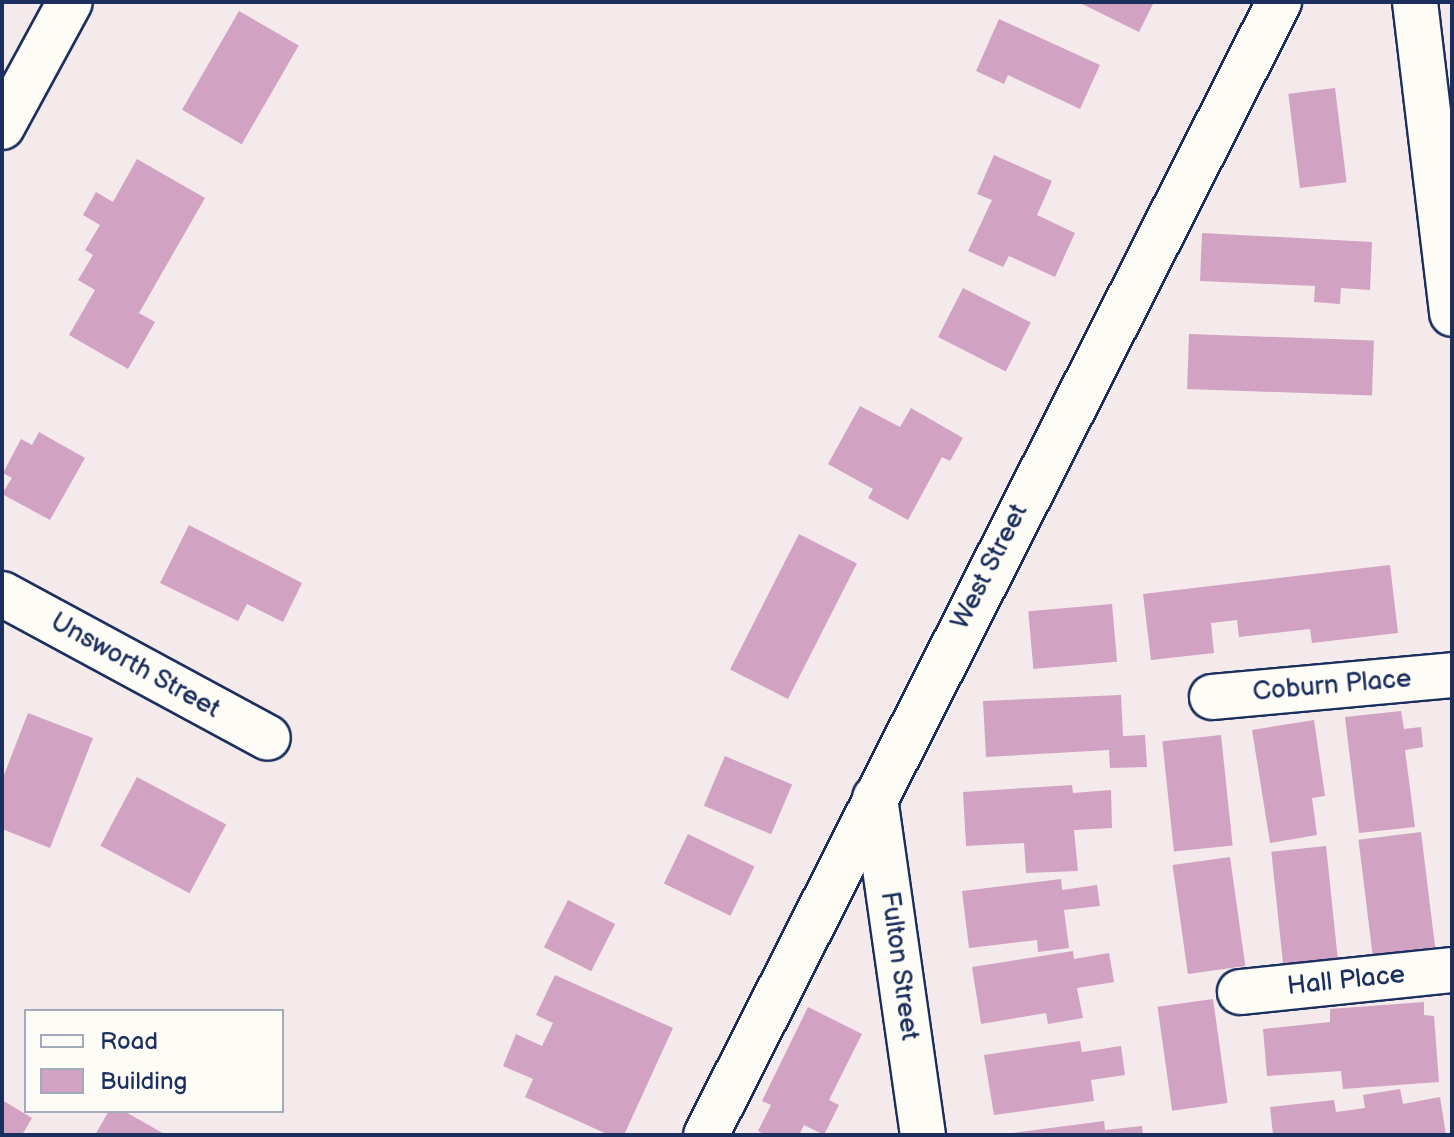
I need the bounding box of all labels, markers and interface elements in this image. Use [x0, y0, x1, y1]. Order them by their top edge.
street label: West Street [945, 499, 1035, 635]
street label: Unsworth Street [45, 607, 225, 725]
street label: Coburn Place [1251, 664, 1413, 708]
street label: Fulton Street [873, 889, 925, 1043]
street label: Hall Place [1286, 959, 1406, 1003]
legend [24, 1009, 284, 1113]
text: Road [100, 1027, 158, 1056]
text: Building [100, 1067, 187, 1096]

